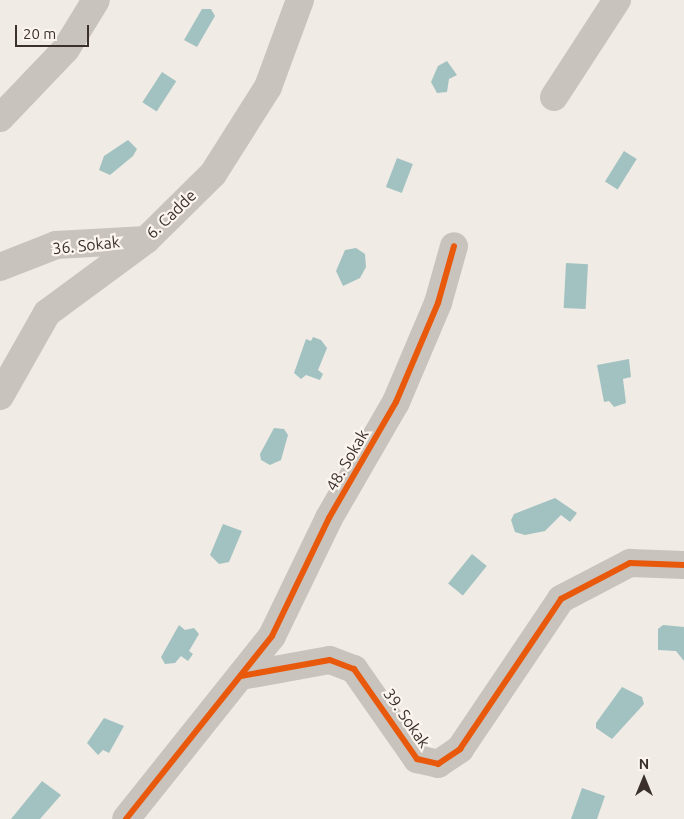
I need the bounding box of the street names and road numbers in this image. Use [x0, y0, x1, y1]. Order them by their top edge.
street label: 6. Cadde [142, 185, 200, 243]
street label: 36. Sokak [51, 232, 121, 258]
street label: 48. Sokak [322, 426, 372, 494]
street label: 39. Sokak [380, 685, 434, 751]

